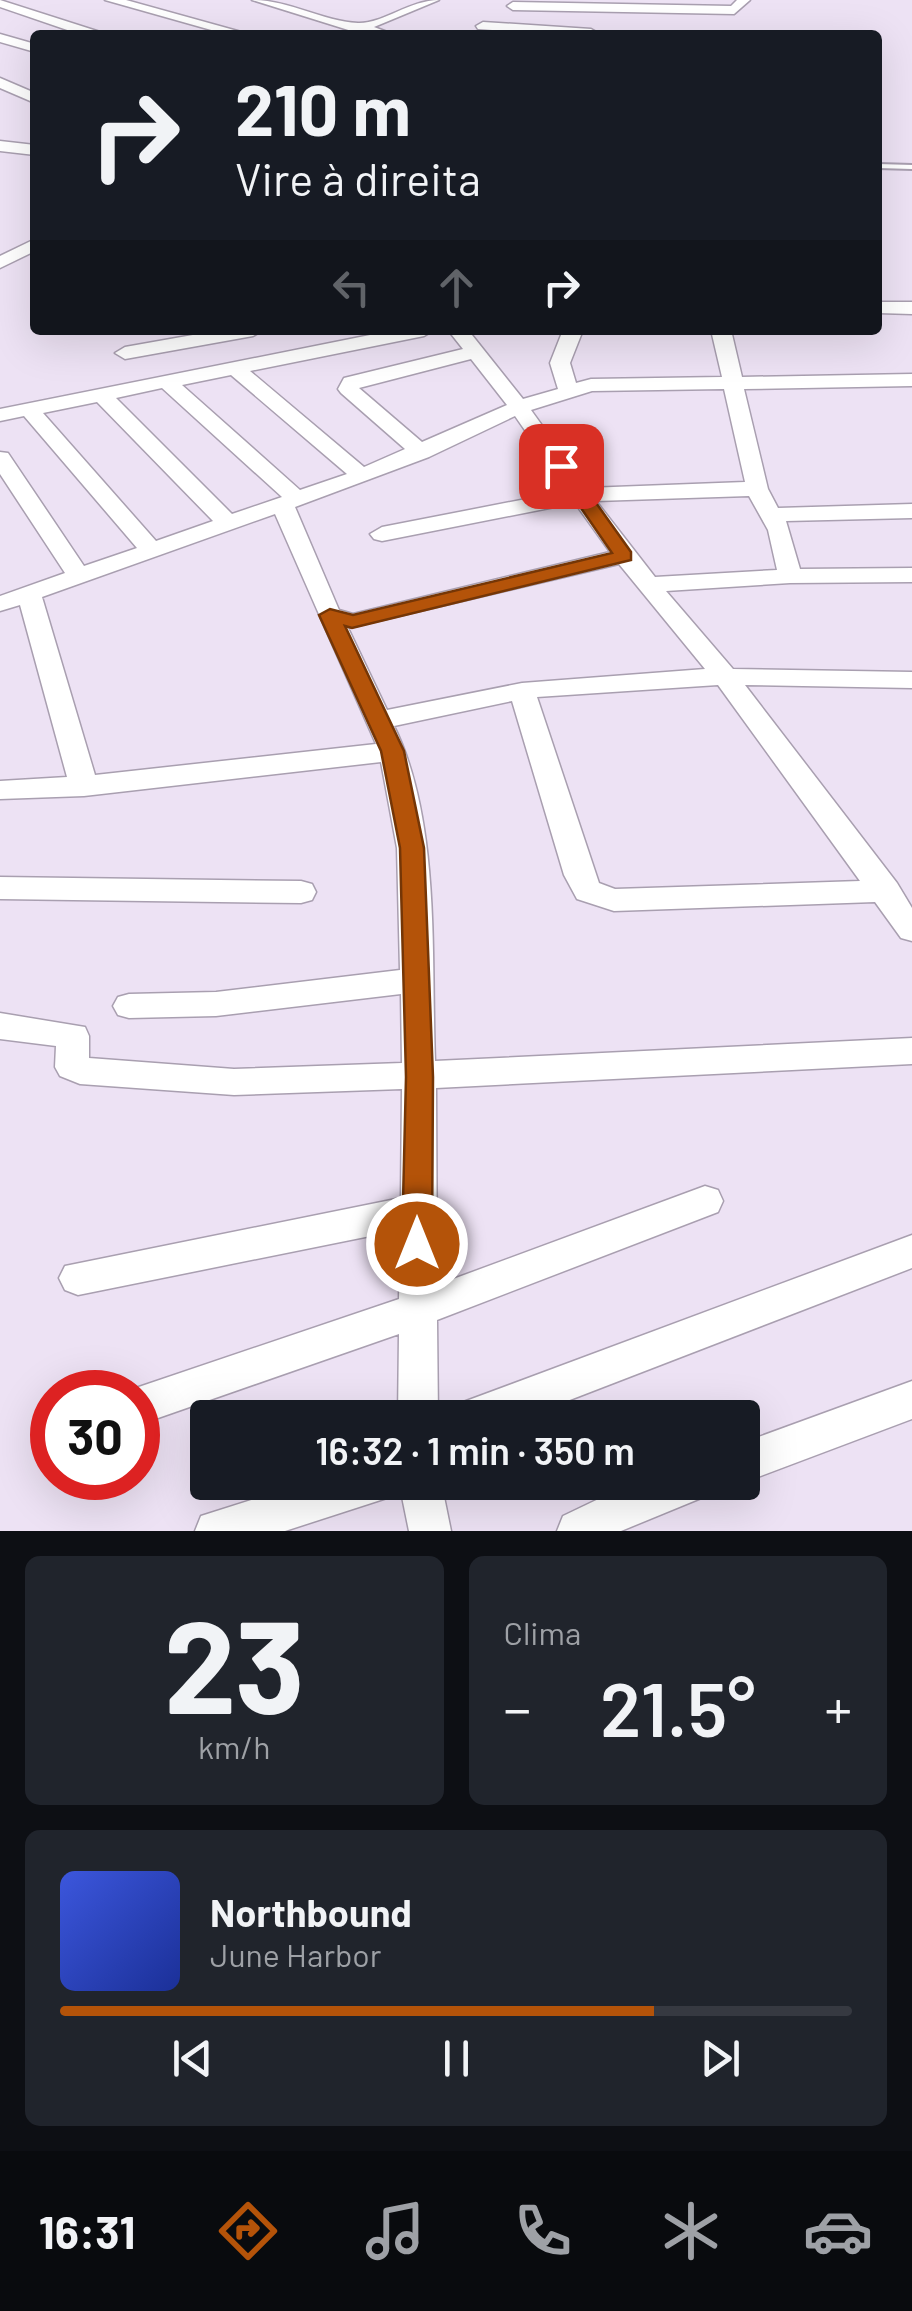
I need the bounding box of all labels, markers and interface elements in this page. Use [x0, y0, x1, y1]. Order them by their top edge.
text: 210 m [235, 66, 411, 150]
icon: right [70, 70, 200, 200]
text: Vire à direita [235, 151, 481, 205]
icon: left [324, 260, 379, 315]
icon: ahead [429, 260, 484, 315]
icon: right [534, 260, 589, 315]
pin [519, 424, 604, 509]
icon: arrive [534, 439, 589, 494]
position arrow [365, 1192, 469, 1296]
speed limit sign: 30 [30, 1370, 160, 1500]
text: 16:32 · 1 min · 350 m [315, 1427, 635, 1473]
text: 23 [164, 1584, 305, 1740]
text: Clima [504, 1613, 581, 1651]
text: 21.5° [600, 1662, 756, 1752]
text: − [504, 1674, 531, 1740]
text: + [824, 1674, 852, 1740]
text: km/h [198, 1727, 270, 1765]
text: Northbound [210, 1889, 412, 1935]
text: June Harbor [210, 1935, 381, 1973]
icon: previous [165, 2031, 220, 2086]
icon: pause [429, 2031, 484, 2086]
icon: next [693, 2031, 748, 2086]
icon: directions [213, 2196, 283, 2266]
icon: music [360, 2196, 430, 2266]
icon: phone [508, 2196, 578, 2266]
icon: climate [656, 2196, 726, 2266]
icon: car [803, 2196, 873, 2266]
text: 16:31 [39, 2204, 135, 2258]

